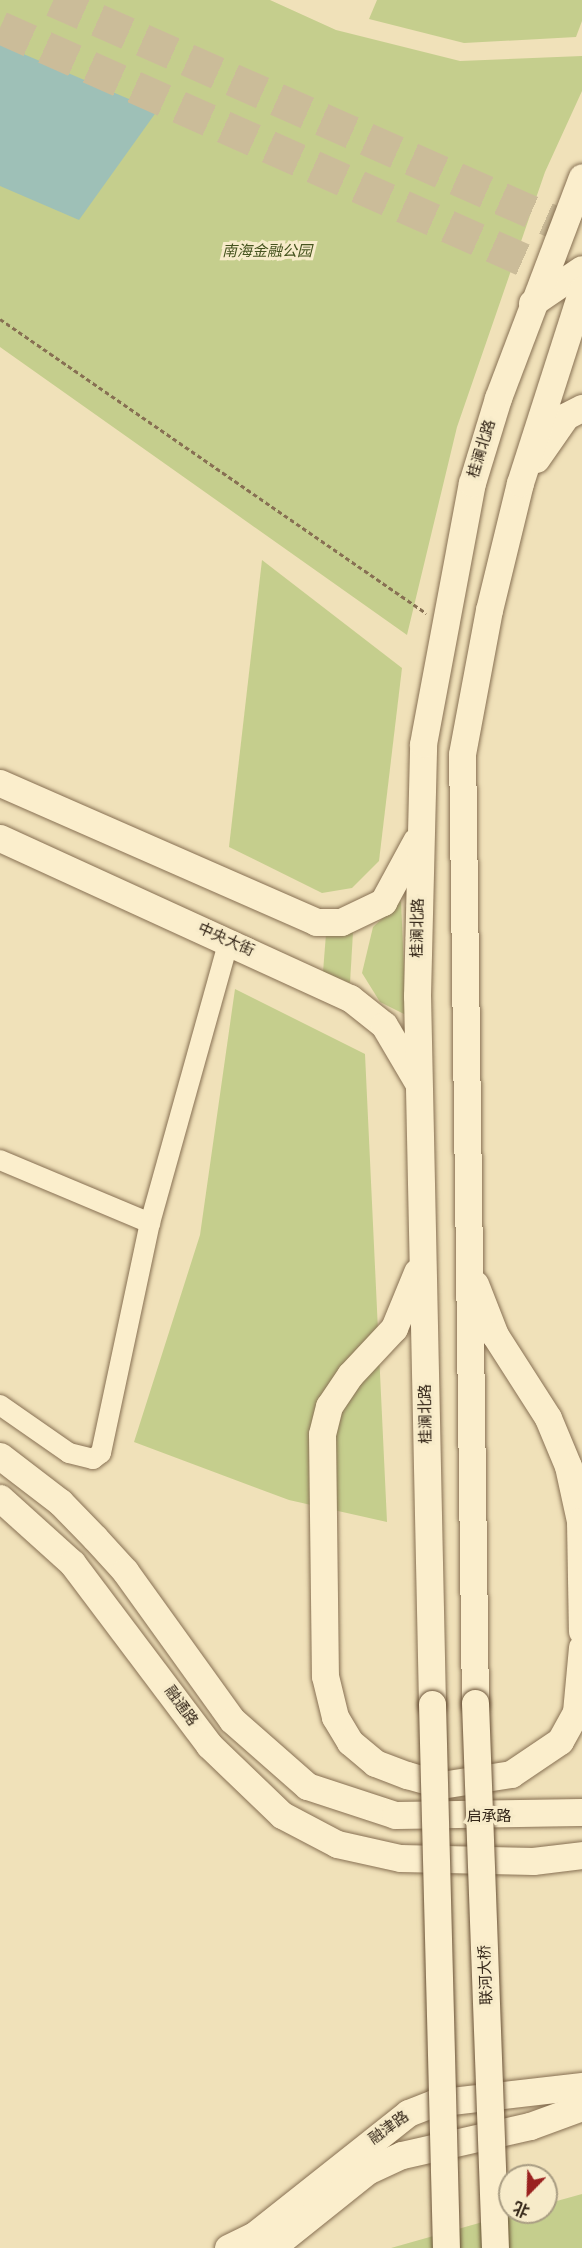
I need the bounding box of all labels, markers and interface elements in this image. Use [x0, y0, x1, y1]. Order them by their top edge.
park label: 南海金融公园 [222, 243, 312, 261]
street label: 桂澜北路 [465, 418, 499, 480]
street label: 桂澜北路 [408, 898, 428, 958]
street label: 中央大街 [195, 920, 257, 960]
street label: 桂澜北路 [416, 1384, 436, 1444]
street label: 融通路 [160, 1683, 202, 1729]
street label: 启承路 [467, 1808, 511, 1826]
street label: 联河大桥 [476, 1945, 496, 2005]
street label: 融津路 [366, 2107, 412, 2149]
north arrow [498, 2164, 558, 2224]
text: 北 [511, 2198, 532, 2220]

